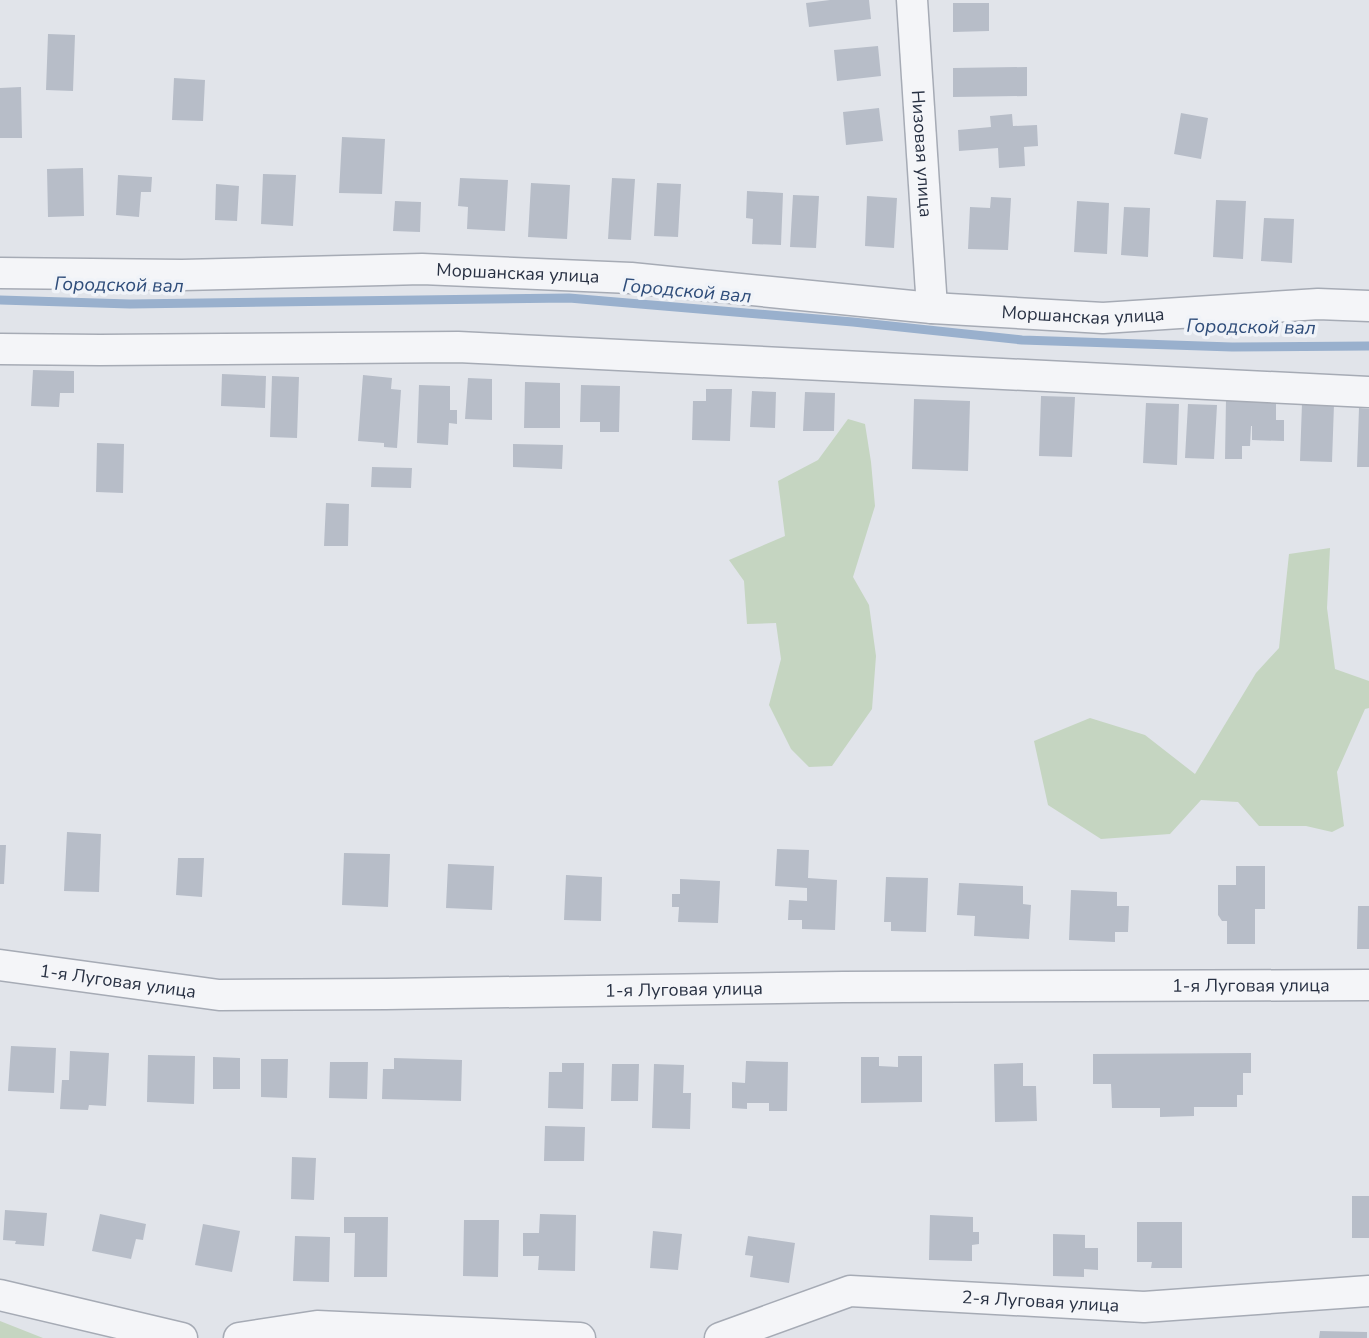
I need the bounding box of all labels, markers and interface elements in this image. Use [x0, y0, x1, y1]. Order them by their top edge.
street label: Низовая улица [906, 89, 938, 218]
street label: Моршанская улица [436, 258, 600, 289]
water label: Городской вал [54, 271, 184, 299]
water label: Городской вал [621, 272, 753, 310]
street label: Моршанская улица [1001, 300, 1165, 330]
water label: Городской вал [1186, 313, 1316, 341]
street label: 1-я Луговая улица [38, 959, 198, 1004]
street label: 1-я Луговая улица [1172, 973, 1330, 998]
street label: 1-я Луговая улица [605, 976, 763, 1003]
street label: 2-я Луговая улица [961, 1285, 1120, 1318]

